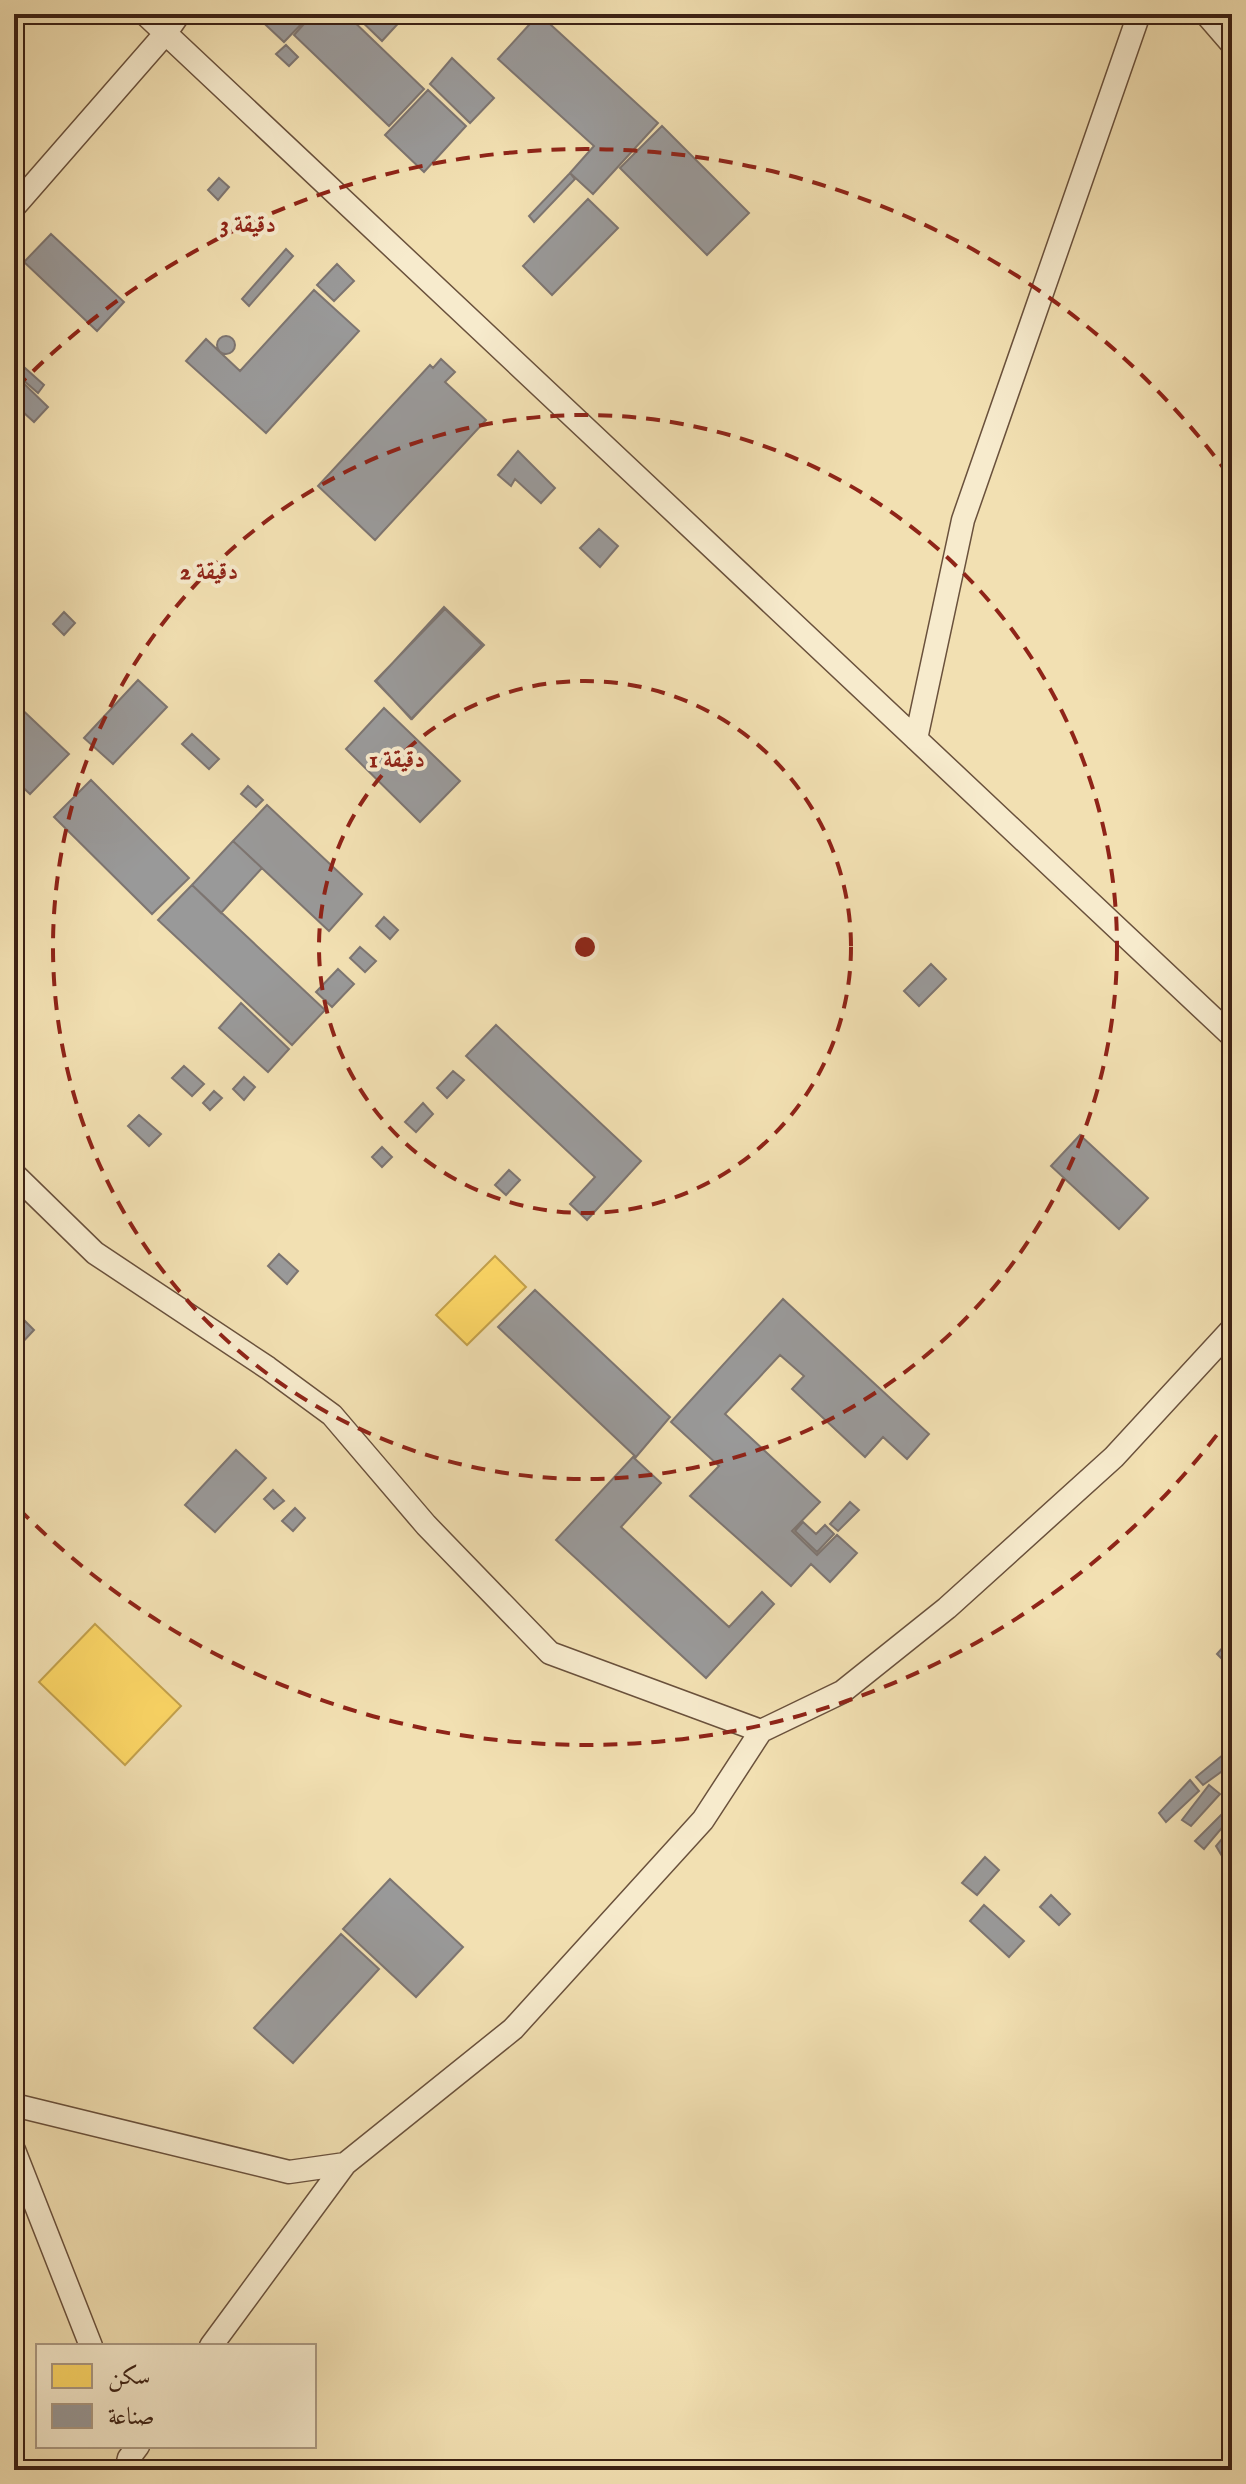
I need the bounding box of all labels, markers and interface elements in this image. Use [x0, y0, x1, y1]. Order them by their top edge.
text: 3 دقيقة [220, 210, 276, 241]
text: 2 دقيقة [180, 557, 238, 588]
text: 1 دقيقة [369, 745, 425, 776]
centre of rings [571, 933, 599, 961]
legend [36, 2344, 316, 2448]
text: سكن [108, 2362, 151, 2393]
text: صناعة [108, 2402, 155, 2433]

